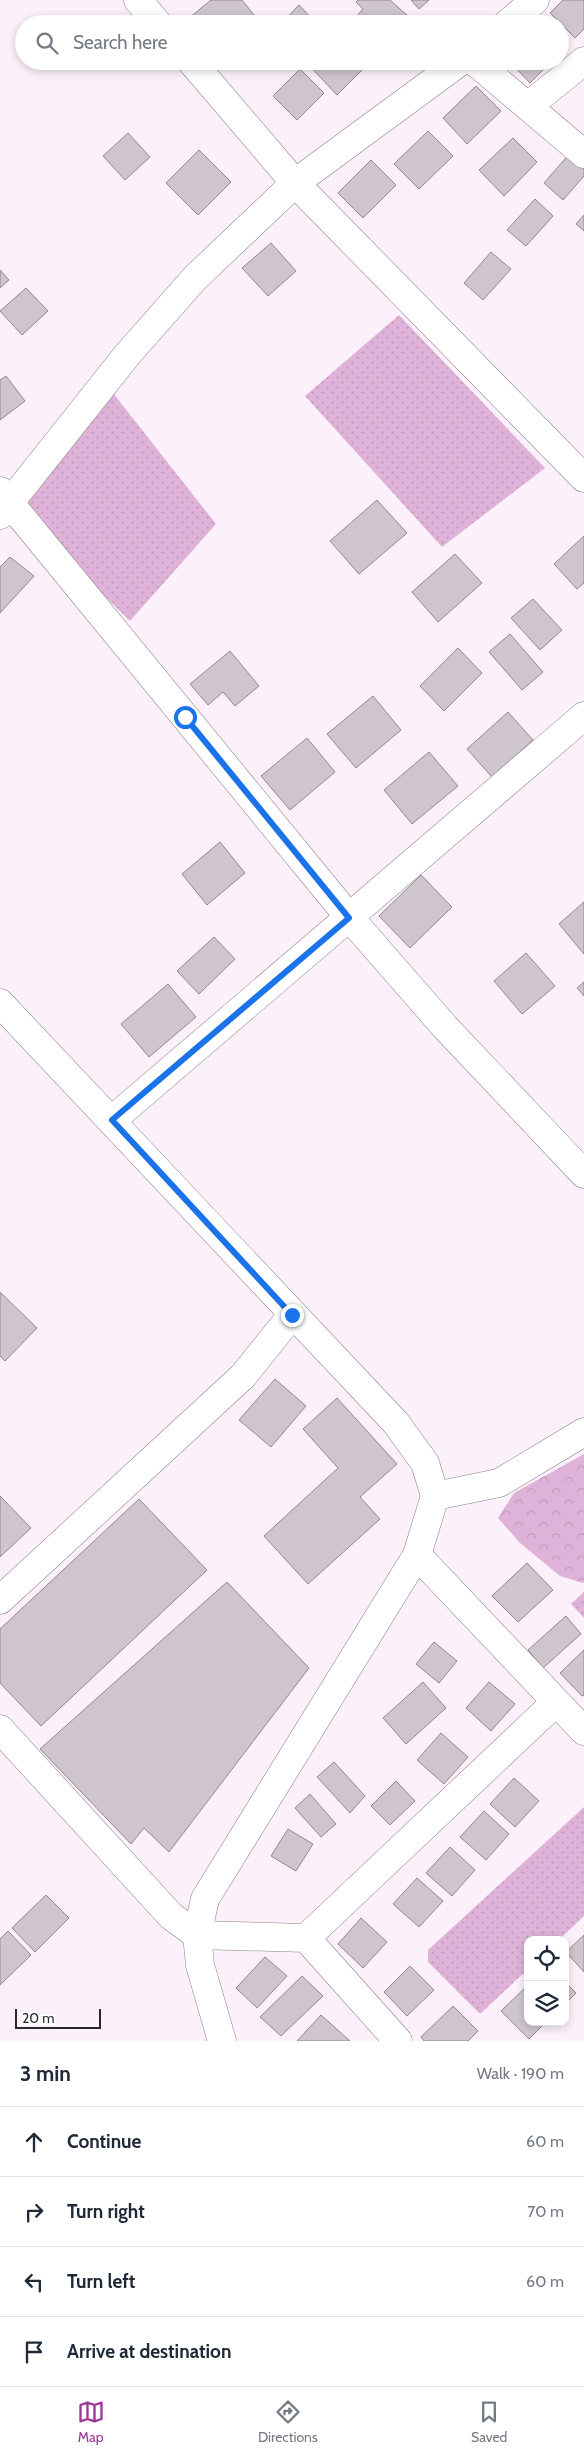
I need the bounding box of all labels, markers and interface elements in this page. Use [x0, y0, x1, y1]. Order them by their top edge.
search box [15, 15, 569, 70]
icon: search [33, 29, 61, 57]
text: Search here [73, 31, 167, 54]
route start [174, 706, 197, 729]
route end [281, 1304, 304, 1327]
map controls [524, 1936, 569, 2026]
button: locate [524, 1936, 569, 1981]
button: layers [524, 1981, 569, 2026]
scale bar [15, 2006, 101, 2029]
text: 20 m [22, 2009, 55, 2027]
text: 3 min [20, 2061, 71, 2086]
text: Walk · 190 m [477, 2064, 564, 2083]
icon: ahead [20, 2128, 48, 2156]
text: Continue [67, 2130, 141, 2153]
text: 60 m [526, 2132, 564, 2151]
icon: right [20, 2198, 48, 2226]
text: Turn right [67, 2200, 145, 2223]
text: 70 m [527, 2202, 564, 2221]
icon: left [20, 2268, 48, 2296]
text: Turn left [67, 2270, 135, 2293]
text: 60 m [526, 2272, 564, 2291]
icon: arrive [20, 2338, 48, 2366]
text: Arrive at destination [67, 2340, 231, 2363]
tab: Map [77, 2398, 105, 2446]
tab: Directions [258, 2398, 318, 2446]
tab: Saved [471, 2398, 507, 2446]

